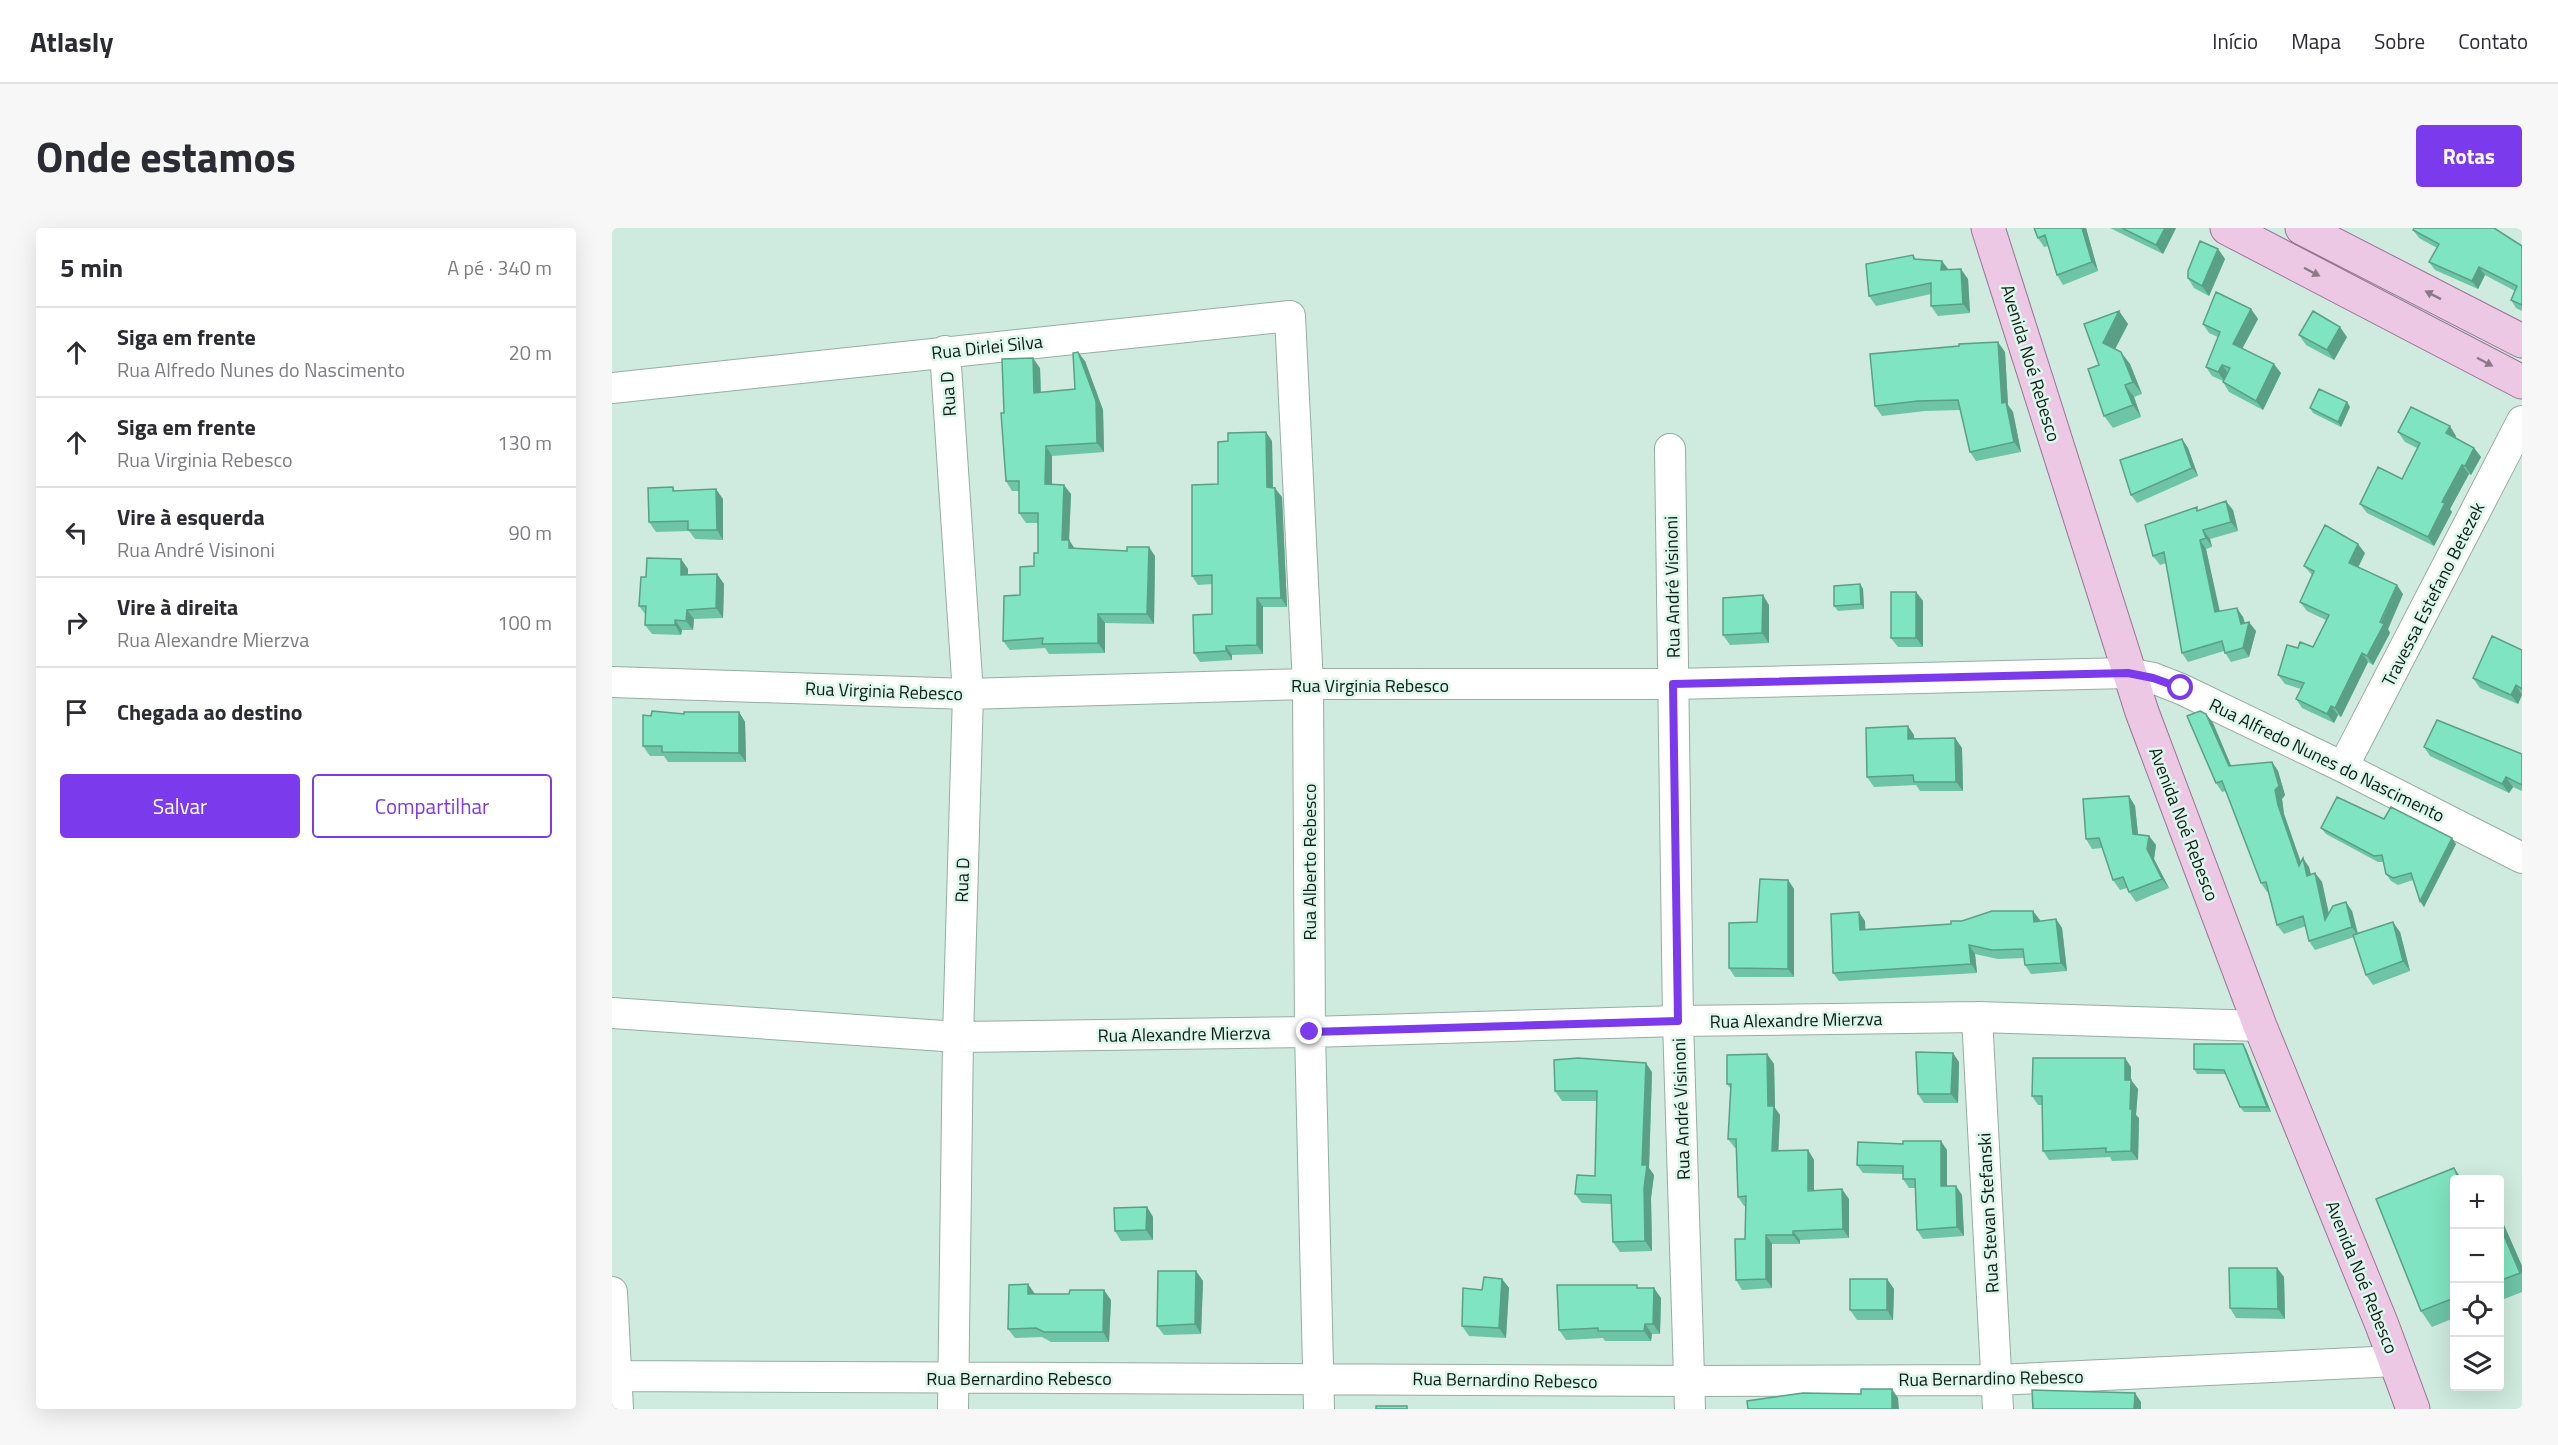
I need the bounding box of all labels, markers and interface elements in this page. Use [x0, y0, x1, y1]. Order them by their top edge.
text: Atlasly [30, 20, 113, 63]
text: Início [2212, 25, 2258, 57]
text: Mapa [2291, 25, 2341, 57]
text: Sobre [2374, 25, 2425, 57]
text: Contato [2458, 25, 2528, 57]
text: Onde estamos [36, 124, 296, 188]
button: Rotas [2416, 125, 2522, 187]
text: 5 min [60, 248, 123, 287]
text: A pé · 340 m [447, 252, 552, 283]
one-way arrow [2304, 267, 2321, 277]
street label: Avenida Noé Rebesco [1994, 281, 2068, 445]
one-way arrow [2424, 290, 2441, 300]
text: Siga em frente [117, 320, 256, 354]
street label: Rua Dirlei Silva [930, 328, 1044, 366]
icon: ahead [60, 336, 93, 369]
text: 20 m [508, 337, 552, 368]
text: Rua Alfredo Nunes do Nascimento [117, 354, 405, 385]
one-way arrow [2476, 357, 2493, 367]
street label: Rua D [933, 371, 963, 417]
text: Siga em frente [117, 410, 256, 444]
icon: ahead [60, 426, 93, 459]
text: 130 m [497, 427, 552, 458]
text: Rua Virginia Rebesco [117, 444, 293, 475]
street label: Travessa Estefano Betezek [2375, 497, 2491, 691]
text: Vire à esquerda [117, 500, 265, 534]
icon: left [60, 516, 93, 549]
street label: Rua André Visinoni [1657, 516, 1687, 658]
text: 90 m [508, 517, 552, 548]
text: Rua André Visinoni [117, 534, 275, 565]
text: Vire à direita [117, 590, 238, 624]
icon: right [60, 606, 93, 639]
text: 100 m [497, 607, 552, 638]
text: Rua Alexandre Mierzva [117, 624, 309, 655]
street label: Rua Virginia Rebesco [1291, 672, 1449, 699]
route start [2167, 674, 2193, 700]
street label: Rua Virginia Rebesco [805, 675, 963, 707]
street label: Rua Alfredo Nunes do Nascimento [2205, 691, 2449, 829]
text: Chegada ao destino [117, 695, 303, 729]
icon: arrive [60, 696, 93, 729]
street label: Avenida Noé Rebesco [2142, 743, 2226, 905]
button: Salvar [60, 774, 300, 838]
button: Compartilhar [312, 774, 552, 838]
street label: Rua Alberto Rebesco [1296, 783, 1323, 941]
street label: Rua D [948, 857, 976, 903]
street label: Rua Alexandre Mierzva [1709, 1005, 1883, 1035]
route end [1296, 1018, 1322, 1044]
street label: Rua Alexandre Mierzva [1097, 1019, 1271, 1049]
street label: Rua André Visinoni [1665, 1038, 1697, 1180]
street label: Rua Stevan Stefanski [1970, 1132, 2006, 1294]
map controls [2450, 1175, 2504, 1391]
button: + [2450, 1175, 2504, 1229]
street label: Avenida Noé Rebesco [2319, 1196, 2405, 1358]
button: − [2450, 1229, 2504, 1283]
button: locate [2450, 1283, 2504, 1337]
button: layers [2450, 1337, 2504, 1391]
street label: Rua Bernardino Rebesco [1898, 1363, 2084, 1393]
street label: Rua Bernardino Rebesco [926, 1365, 1112, 1392]
street label: Rua Bernardino Rebesco [1412, 1365, 1598, 1395]

